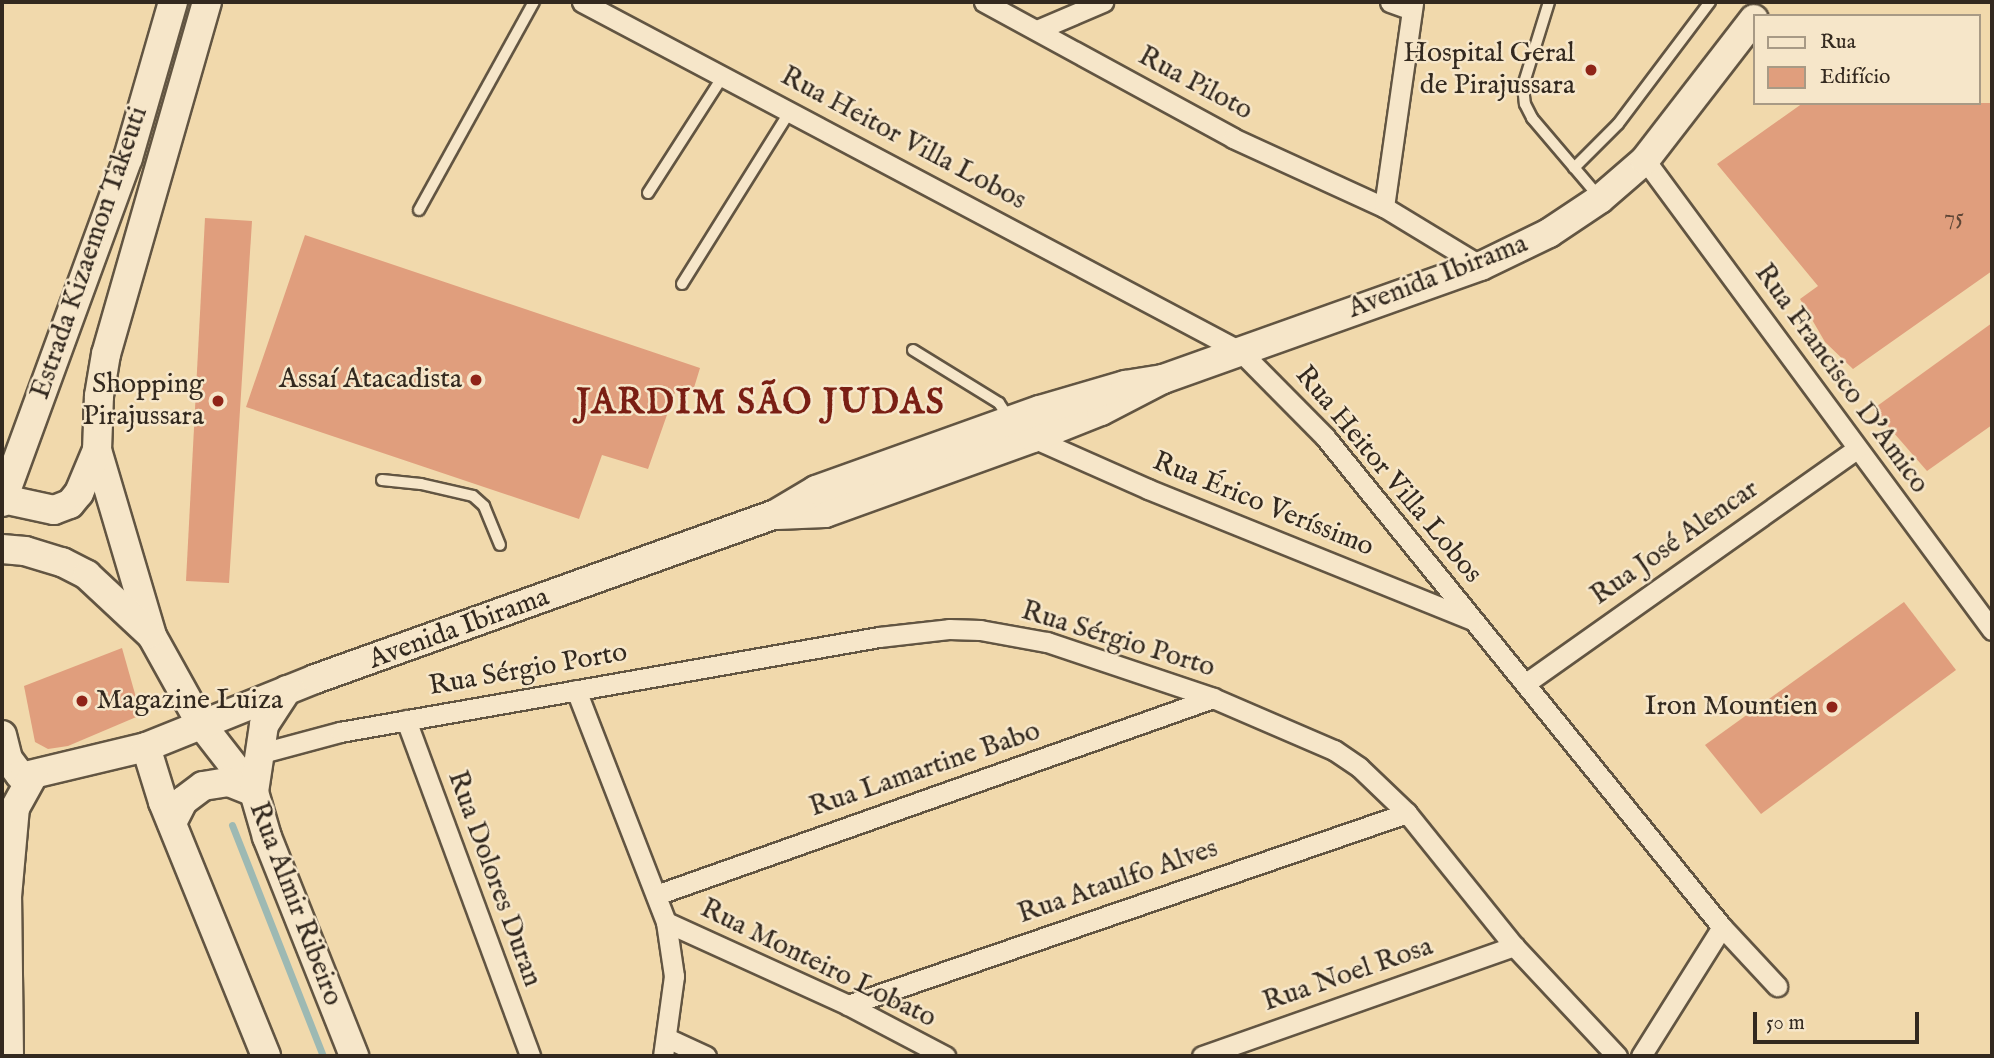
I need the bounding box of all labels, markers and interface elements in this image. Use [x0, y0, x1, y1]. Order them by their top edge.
legend [1752, 14, 1980, 105]
text: Rua [1820, 29, 1856, 56]
place label: Hospital Geral de Pirajussara [1403, 37, 1575, 103]
street label: Rua Piloto [1132, 40, 1258, 128]
street label: Rua Heitor Villa Lobos [774, 60, 1032, 218]
marker: Hospital Geral de Pirajussara [1581, 60, 1601, 80]
text: Edifício [1820, 64, 1890, 91]
street label: Estrada Kizaemon Takeuti [24, 102, 156, 404]
house number: 75 [1944, 204, 1964, 232]
street label: Avenida Ibirama [1344, 227, 1532, 327]
street label: Rua Francisco D'Amico [1747, 258, 1935, 500]
street label: Rua Heitor Villa Lobos [1287, 360, 1489, 590]
place label: Assaí Atacadista [279, 363, 462, 397]
place label: Shopping Pirajussara [83, 368, 204, 434]
marker: Assaí Atacadista [468, 372, 484, 388]
district label: JARDIM SÃO JUDAS [578, 383, 944, 425]
marker: Shopping Pirajussara [210, 393, 226, 409]
street label: Rua Érico Veríssimo [1148, 445, 1378, 565]
street label: Rua José Alencar [1585, 473, 1765, 613]
street label: Avenida Ibirama [364, 581, 554, 677]
street label: Rua Sérgio Porto [1017, 595, 1219, 685]
street label: Rua Sérgio Porto [426, 636, 630, 704]
place label: Magazine Luiza [96, 684, 283, 718]
place label: Iron Mountien [1645, 690, 1818, 724]
marker: Magazine Luiza [74, 693, 90, 709]
marker: Iron Mountien [1824, 699, 1840, 715]
street label: Rua Lamartine Babo [805, 715, 1045, 825]
street label: Rua Dolores Duran [439, 766, 549, 992]
street label: Rua Almir Ribeiro [241, 798, 349, 1010]
street label: Rua Ataulfo Alves [1014, 832, 1222, 932]
street label: Rua Monteiro Lobato [695, 892, 941, 1036]
street label: Rua Noel Rosa [1259, 930, 1437, 1020]
scale bar [1756, 998, 1922, 1042]
text: 50 m [1766, 1010, 1805, 1037]

